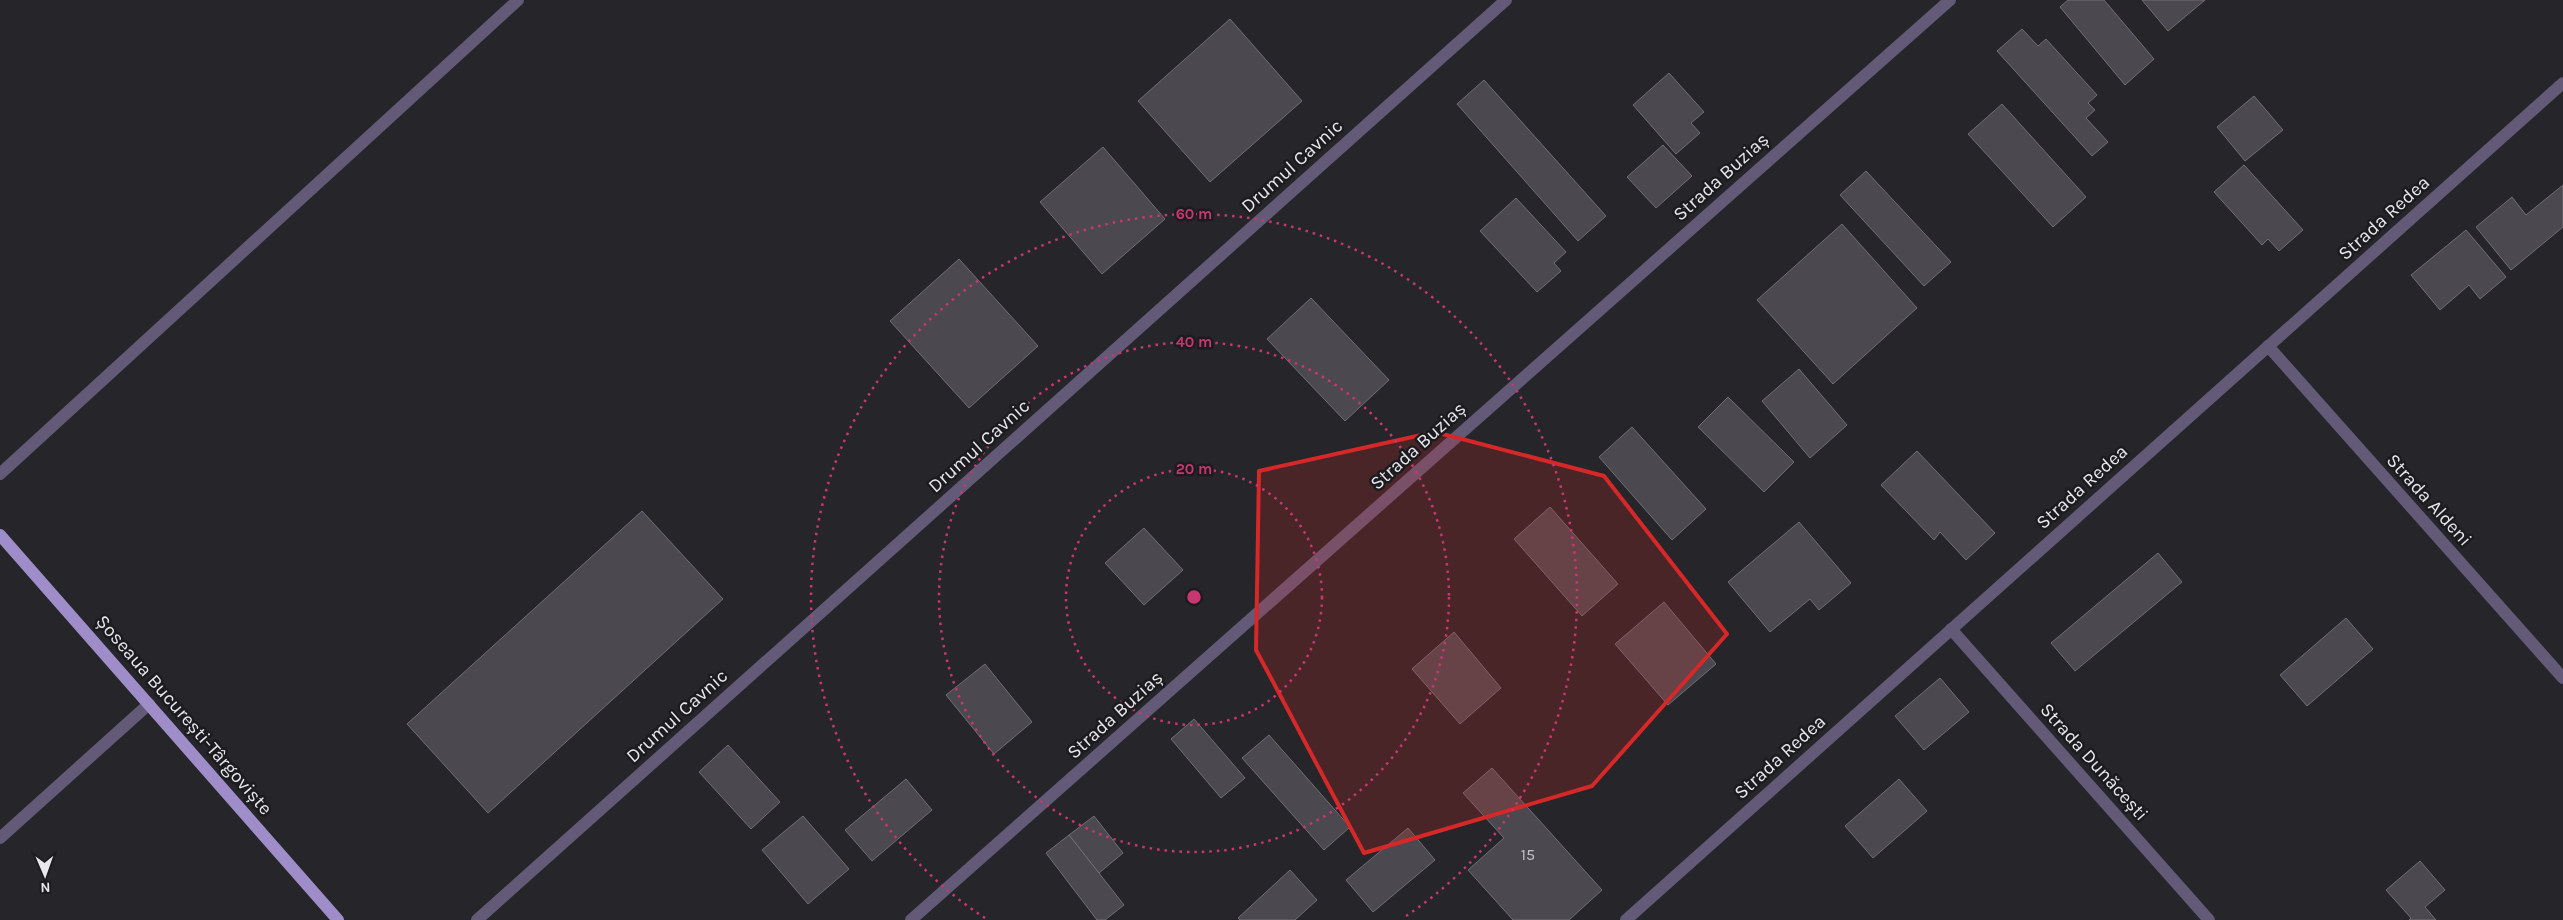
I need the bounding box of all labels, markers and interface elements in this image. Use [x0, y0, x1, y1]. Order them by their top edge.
street label: Drumul Cavnic [1237, 115, 1347, 217]
street label: Strada Buziaș [1669, 128, 1773, 226]
street label: Strada Redea [2334, 171, 2434, 265]
text: 60 m [1176, 205, 1212, 223]
text: 40 m [1176, 333, 1212, 351]
street label: Drumul Cavnic [924, 395, 1034, 497]
street label: Strada Buziaș [1366, 397, 1470, 495]
street label: Strada Redea [2032, 440, 2132, 534]
street label: Strada Aldeni [2382, 449, 2476, 551]
text: 20 m [1176, 460, 1212, 478]
centre of rings [1185, 588, 1203, 606]
street label: Șoseaua București-Târgoviște [91, 611, 277, 819]
street label: Drumul Cavnic [622, 665, 732, 767]
street label: Strada Buziaș [1063, 666, 1167, 764]
street label: Strada Dunăcești [2035, 699, 2153, 825]
street label: Strada Redea [1730, 710, 1830, 804]
house number: 15 [1521, 845, 1535, 864]
north arrow [20, 850, 70, 900]
text: N [40, 879, 51, 896]

